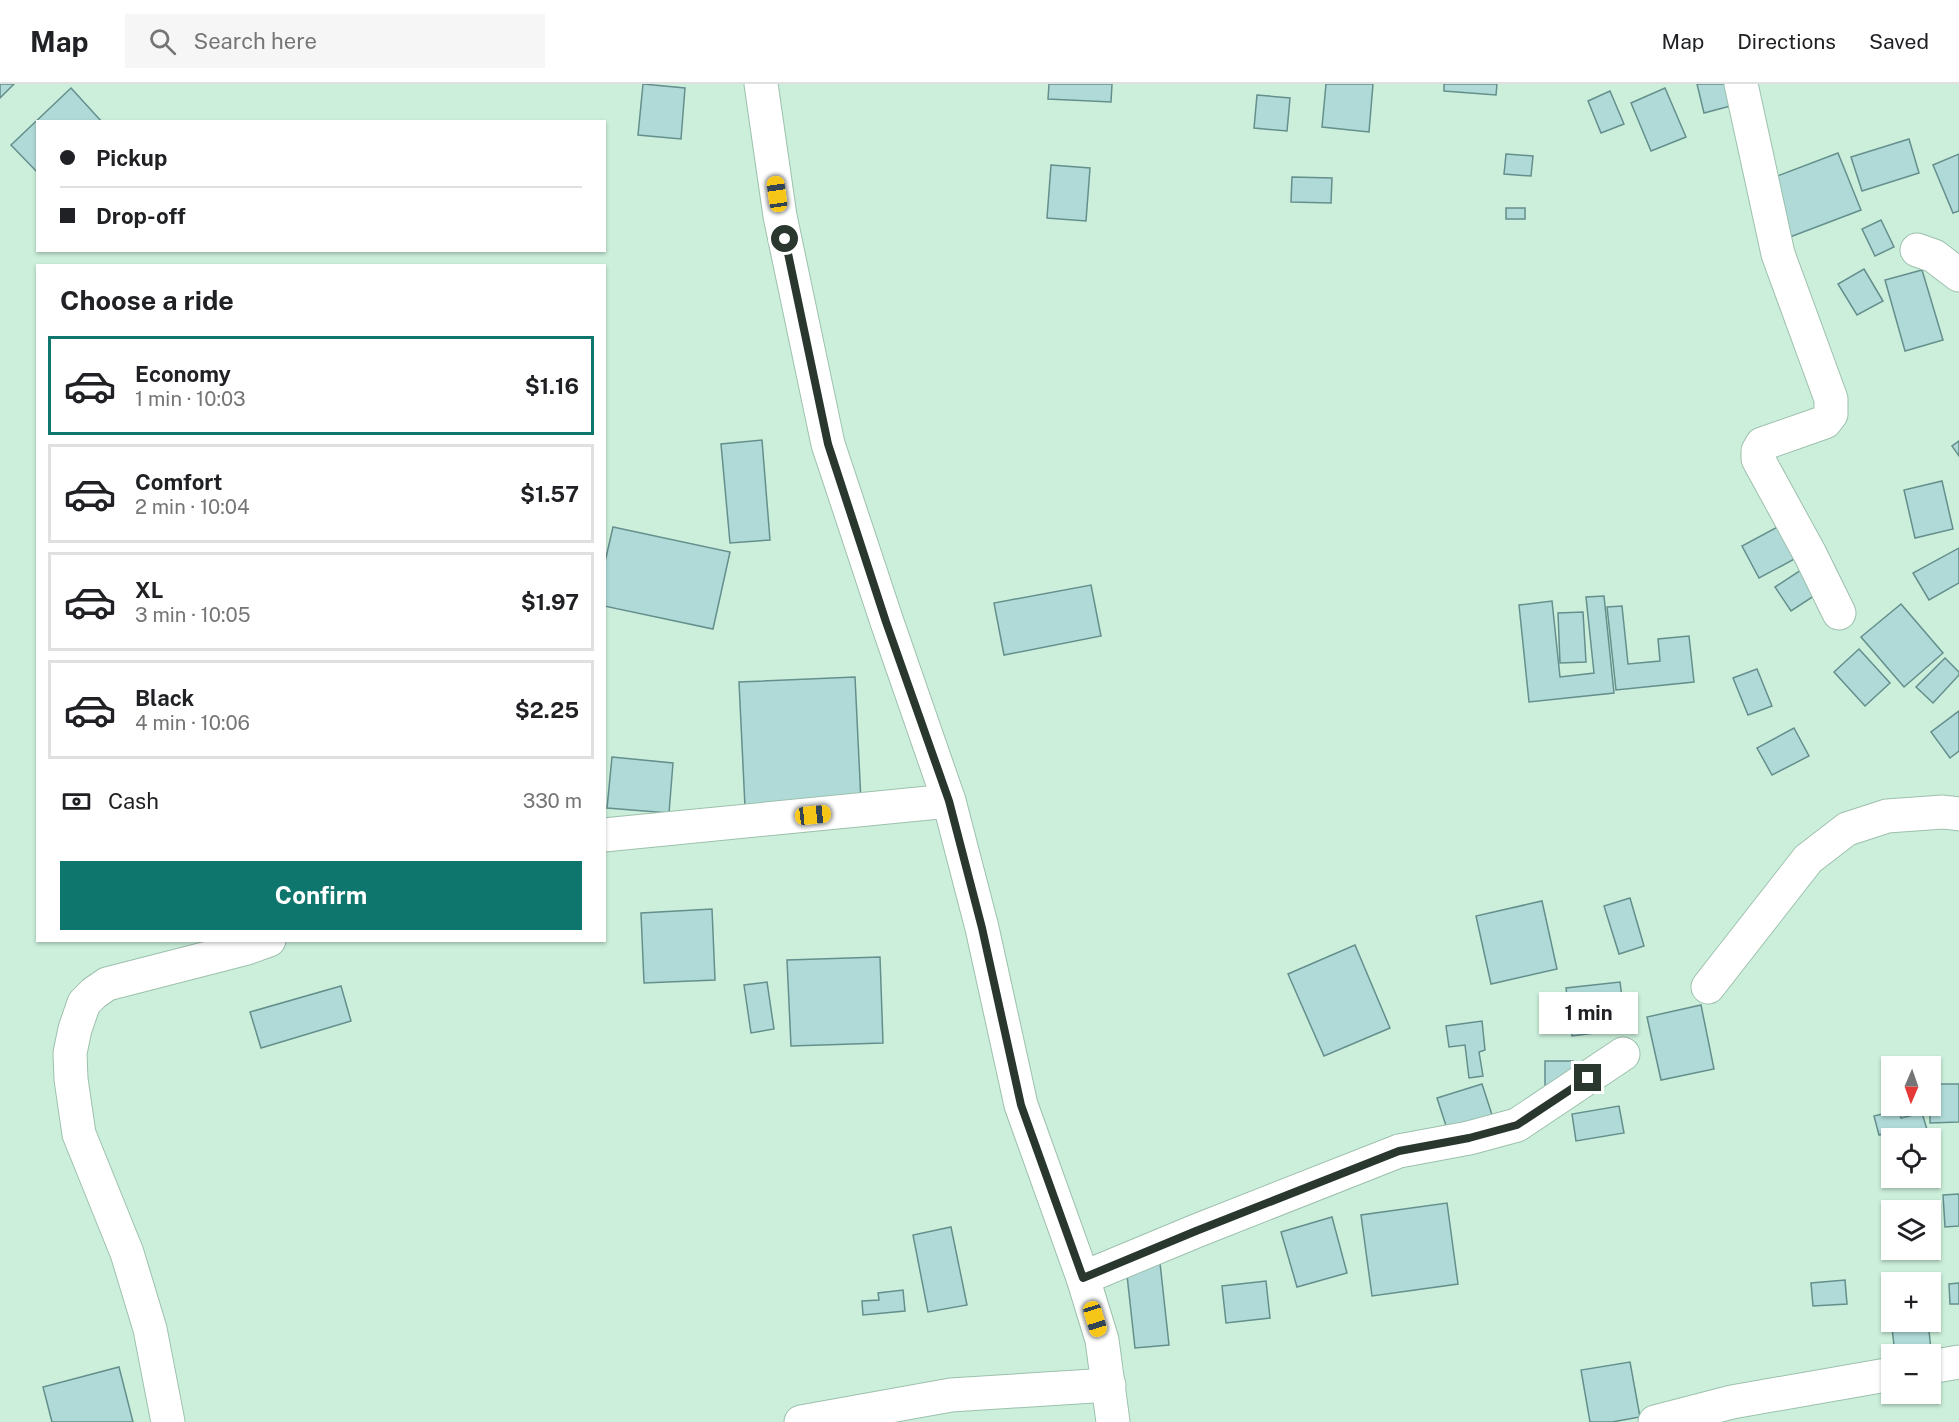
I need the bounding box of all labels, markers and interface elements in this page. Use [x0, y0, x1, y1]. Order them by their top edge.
search box [125, 14, 545, 68]
text: Map [30, 25, 89, 58]
icon: search [146, 25, 179, 58]
text: Search here [194, 28, 317, 54]
text: Map [1662, 29, 1704, 54]
text: Directions [1737, 29, 1836, 54]
text: Saved [1869, 29, 1929, 54]
text: Pickup [96, 145, 167, 171]
car [766, 175, 788, 213]
text: Drop-off [96, 203, 186, 229]
route start [771, 225, 798, 252]
text: Choose a ride [60, 284, 234, 316]
icon: car [63, 359, 117, 413]
text: Economy [135, 361, 231, 387]
text: $1.16 [525, 373, 579, 399]
text: 1 min · 10:03 [135, 387, 246, 411]
icon: car [63, 467, 117, 521]
text: Comfort [135, 469, 222, 495]
text: $1.57 [520, 481, 579, 507]
text: 2 min · 10:04 [135, 495, 250, 519]
icon: car [63, 575, 117, 629]
text: XL [135, 577, 163, 603]
text: $1.97 [521, 589, 579, 615]
text: 3 min · 10:05 [135, 603, 251, 627]
icon: car [63, 683, 117, 737]
text: Black [135, 685, 194, 711]
text: $2.25 [515, 697, 579, 723]
text: 4 min · 10:06 [135, 711, 250, 735]
icon: cash [60, 785, 93, 818]
text: Cash [108, 788, 159, 814]
text: 330 m [523, 789, 582, 813]
car [794, 804, 832, 826]
button: Confirm [60, 861, 582, 930]
callout: 1 min [1538, 991, 1638, 1033]
text: 1 min [1564, 1001, 1613, 1025]
north arrow [1881, 1056, 1941, 1116]
map controls [1881, 1056, 1941, 1404]
route end [1574, 1064, 1601, 1091]
button: locate [1881, 1128, 1941, 1188]
button: layers [1881, 1200, 1941, 1260]
button: + [1881, 1272, 1941, 1332]
car [1081, 1299, 1109, 1339]
button: − [1881, 1344, 1941, 1404]

